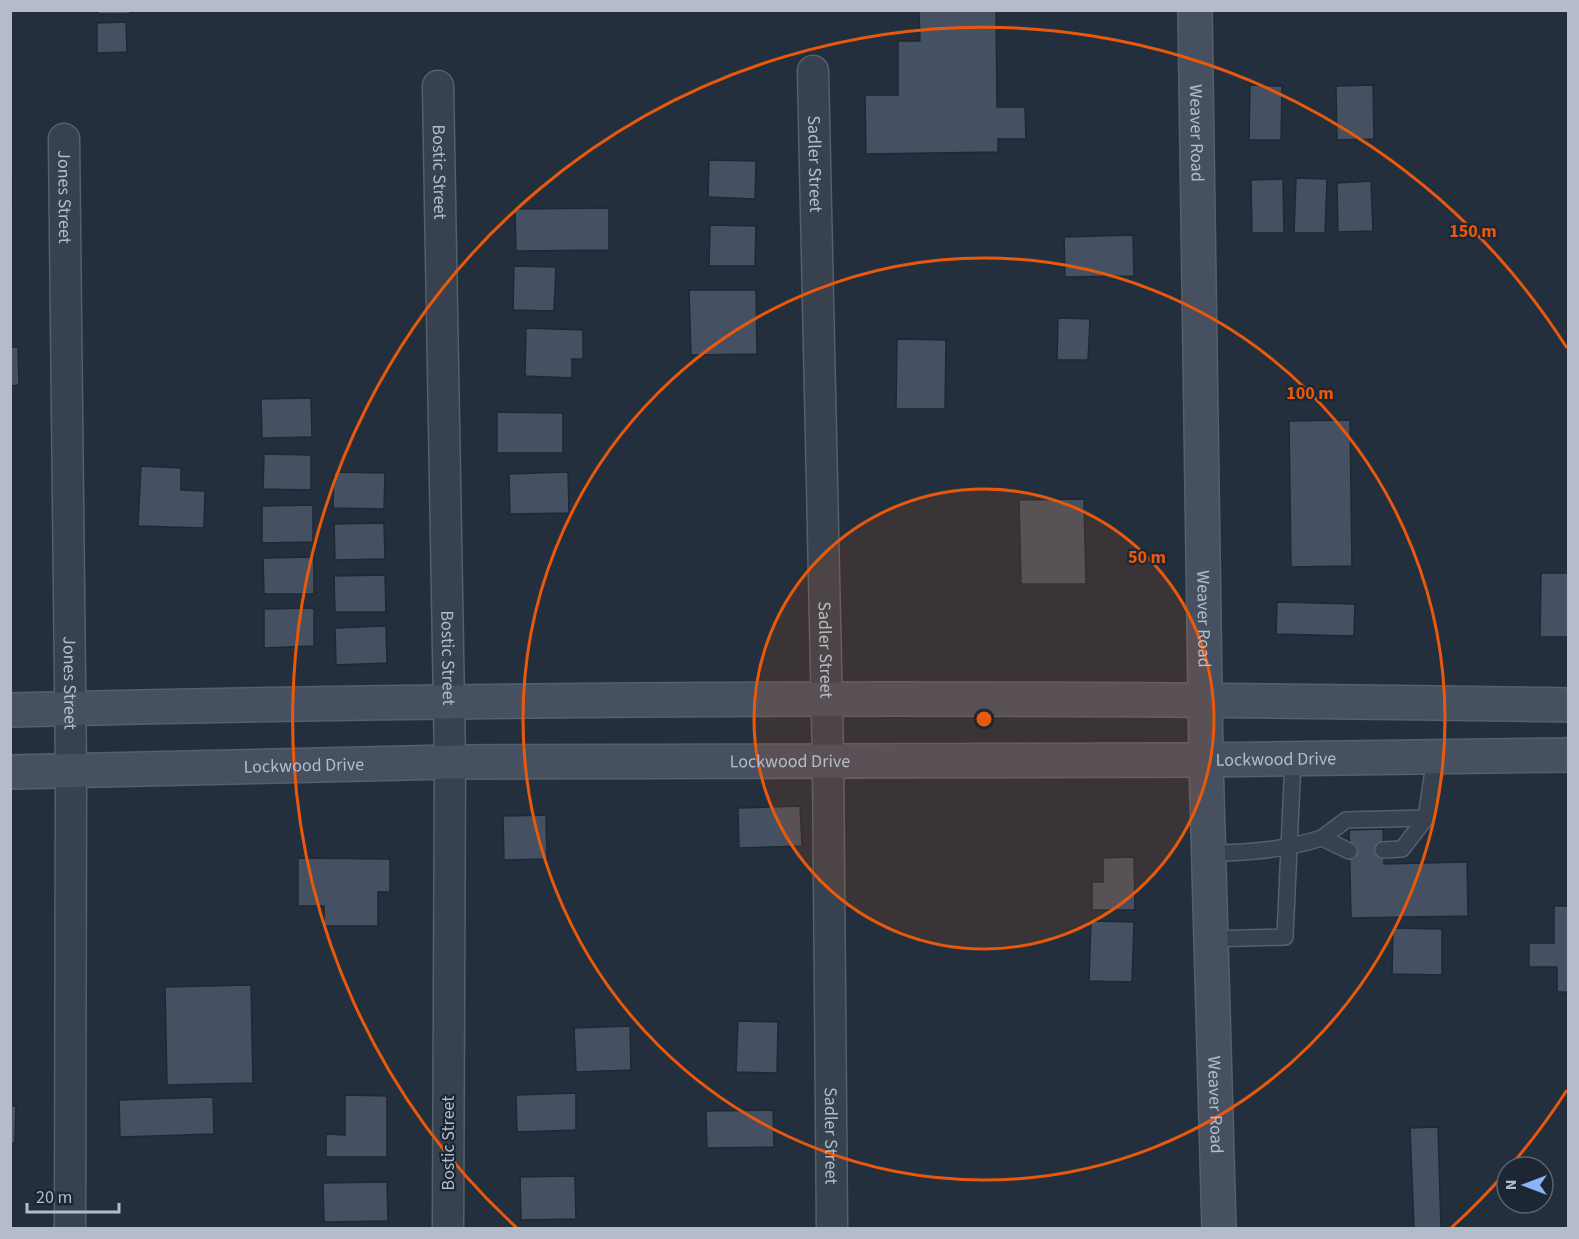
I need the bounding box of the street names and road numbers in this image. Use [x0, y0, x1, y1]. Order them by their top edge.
street label: Weaver Road [1184, 84, 1210, 182]
street label: Sadler Street [801, 115, 829, 213]
street label: Bostic Street [426, 124, 453, 220]
street label: Jones Street [52, 150, 78, 244]
street label: Weaver Road [1191, 570, 1217, 668]
street label: Sadler Street [812, 601, 839, 699]
street label: Bostic Street [435, 610, 461, 706]
street label: Jones Street [57, 636, 83, 730]
street label: Lockwood Drive [1215, 746, 1336, 772]
street label: Lockwood Drive [730, 748, 850, 774]
street label: Lockwood Drive [243, 751, 365, 779]
street label: Weaver Road [1202, 1056, 1229, 1154]
street label: Sadler Street [818, 1087, 844, 1185]
street label: Bostic Street [436, 1096, 461, 1190]

